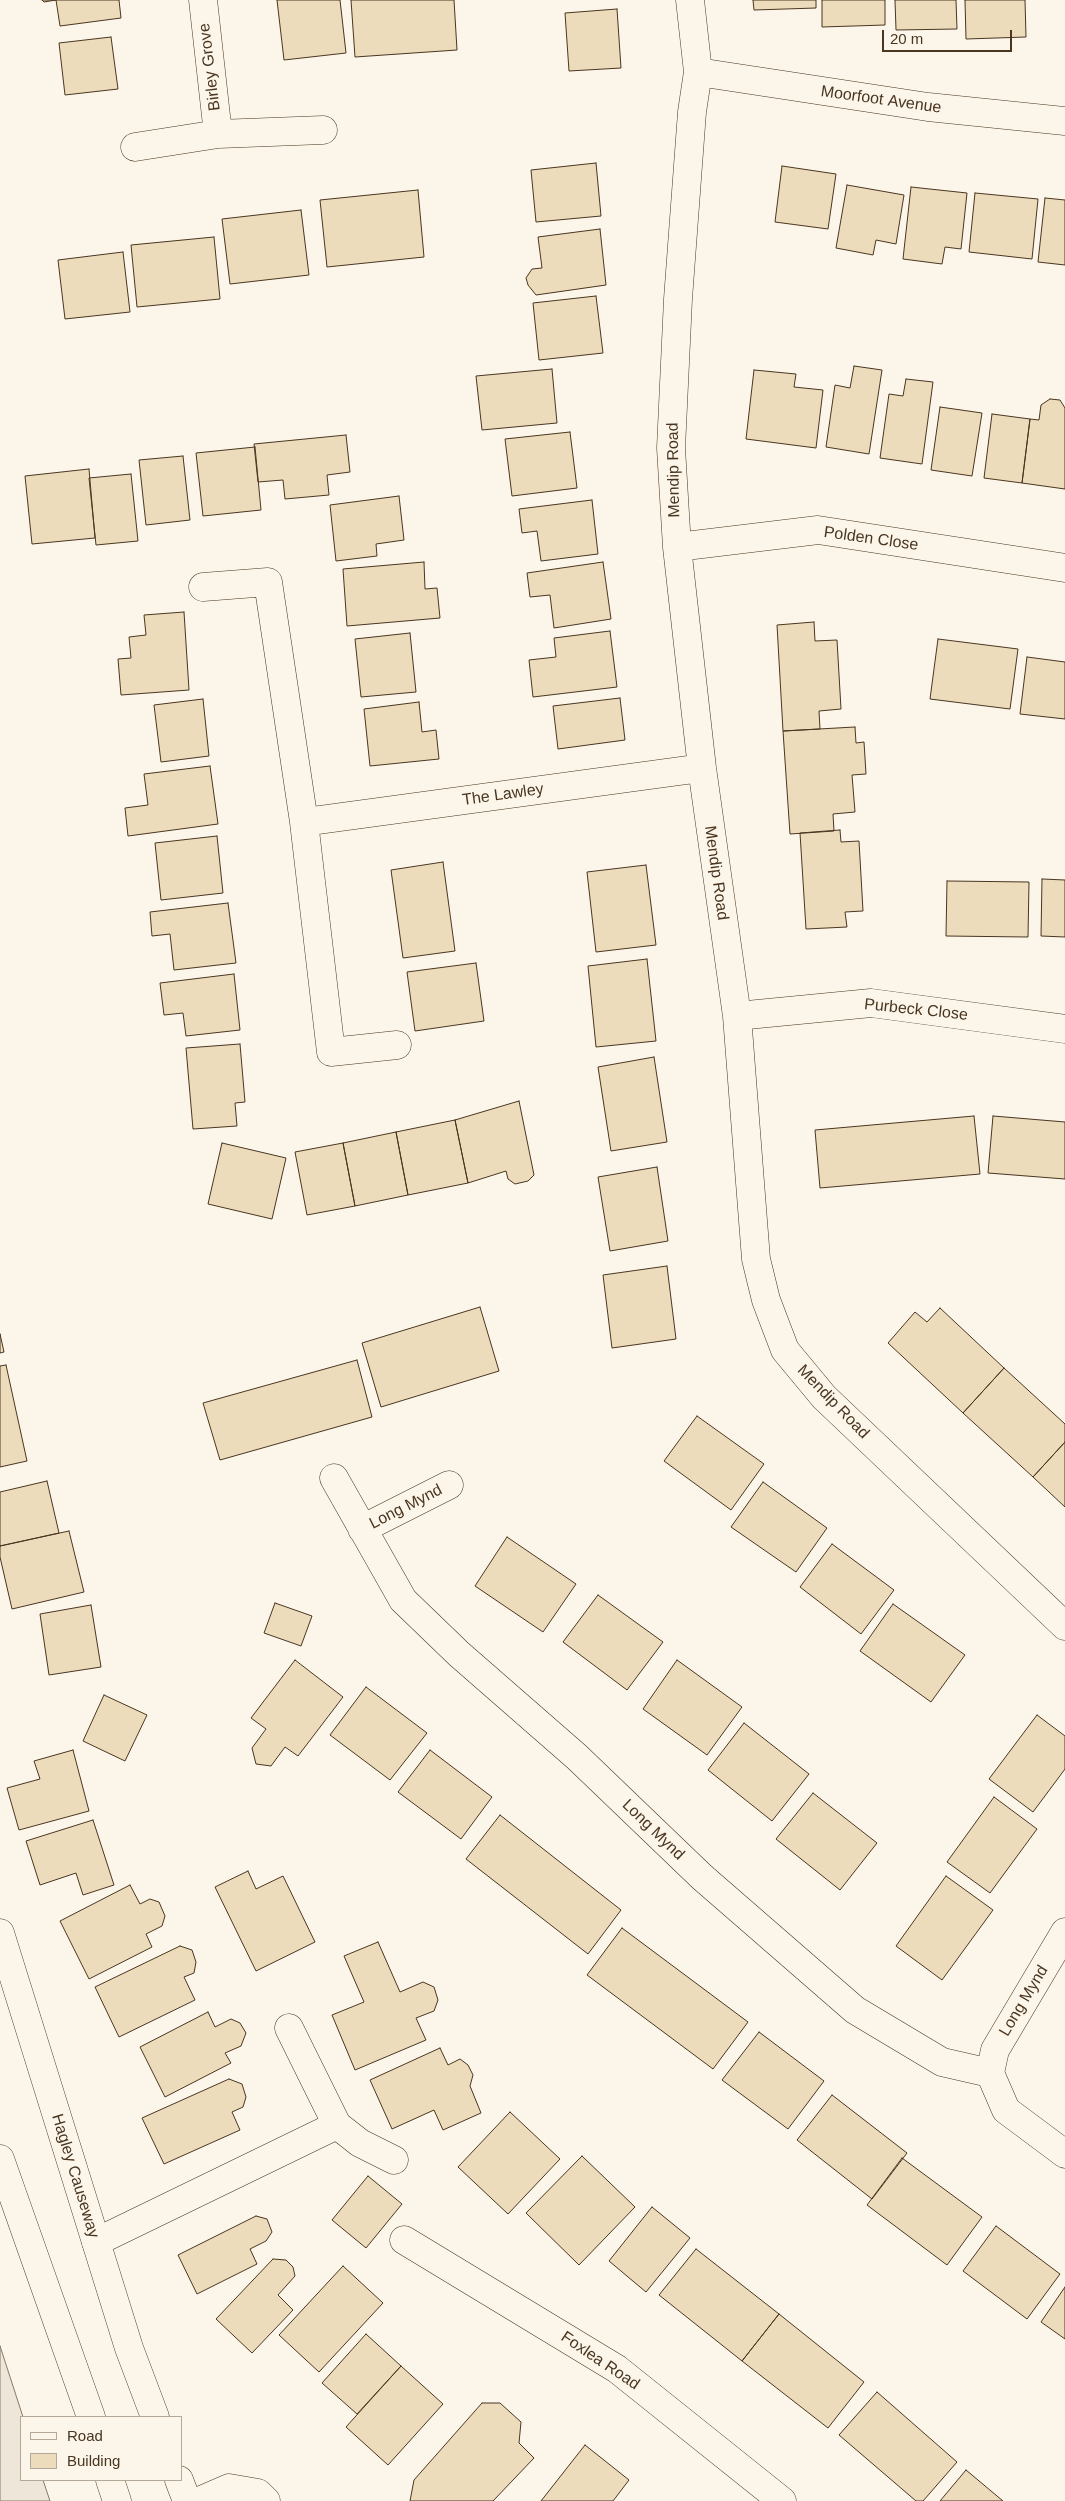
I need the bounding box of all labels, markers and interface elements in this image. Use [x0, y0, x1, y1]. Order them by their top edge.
scale bar [885, 20, 1015, 52]
street label: Birley Grove [195, 22, 225, 112]
text: 20 m [890, 30, 923, 47]
street label: Moorfoot Avenue [819, 82, 943, 118]
street label: Mendip Road [664, 422, 684, 518]
street label: Polden Close [823, 523, 919, 555]
street label: The Lawley [461, 780, 545, 810]
street label: Mendip Road [700, 825, 732, 921]
street label: Purbeck Close [863, 995, 969, 1025]
street label: Mendip Road [793, 1361, 873, 1443]
street label: Long Mynd [366, 1480, 446, 1534]
street label: Long Mynd [618, 1796, 688, 1864]
street label: Long Mynd [995, 1962, 1053, 2040]
street label: Hagley Causeway [47, 2112, 103, 2240]
street label: Foxlea Road [557, 2328, 643, 2394]
legend [20, 2416, 182, 2481]
text: Road [67, 2427, 103, 2444]
text: Building [67, 2452, 120, 2469]

